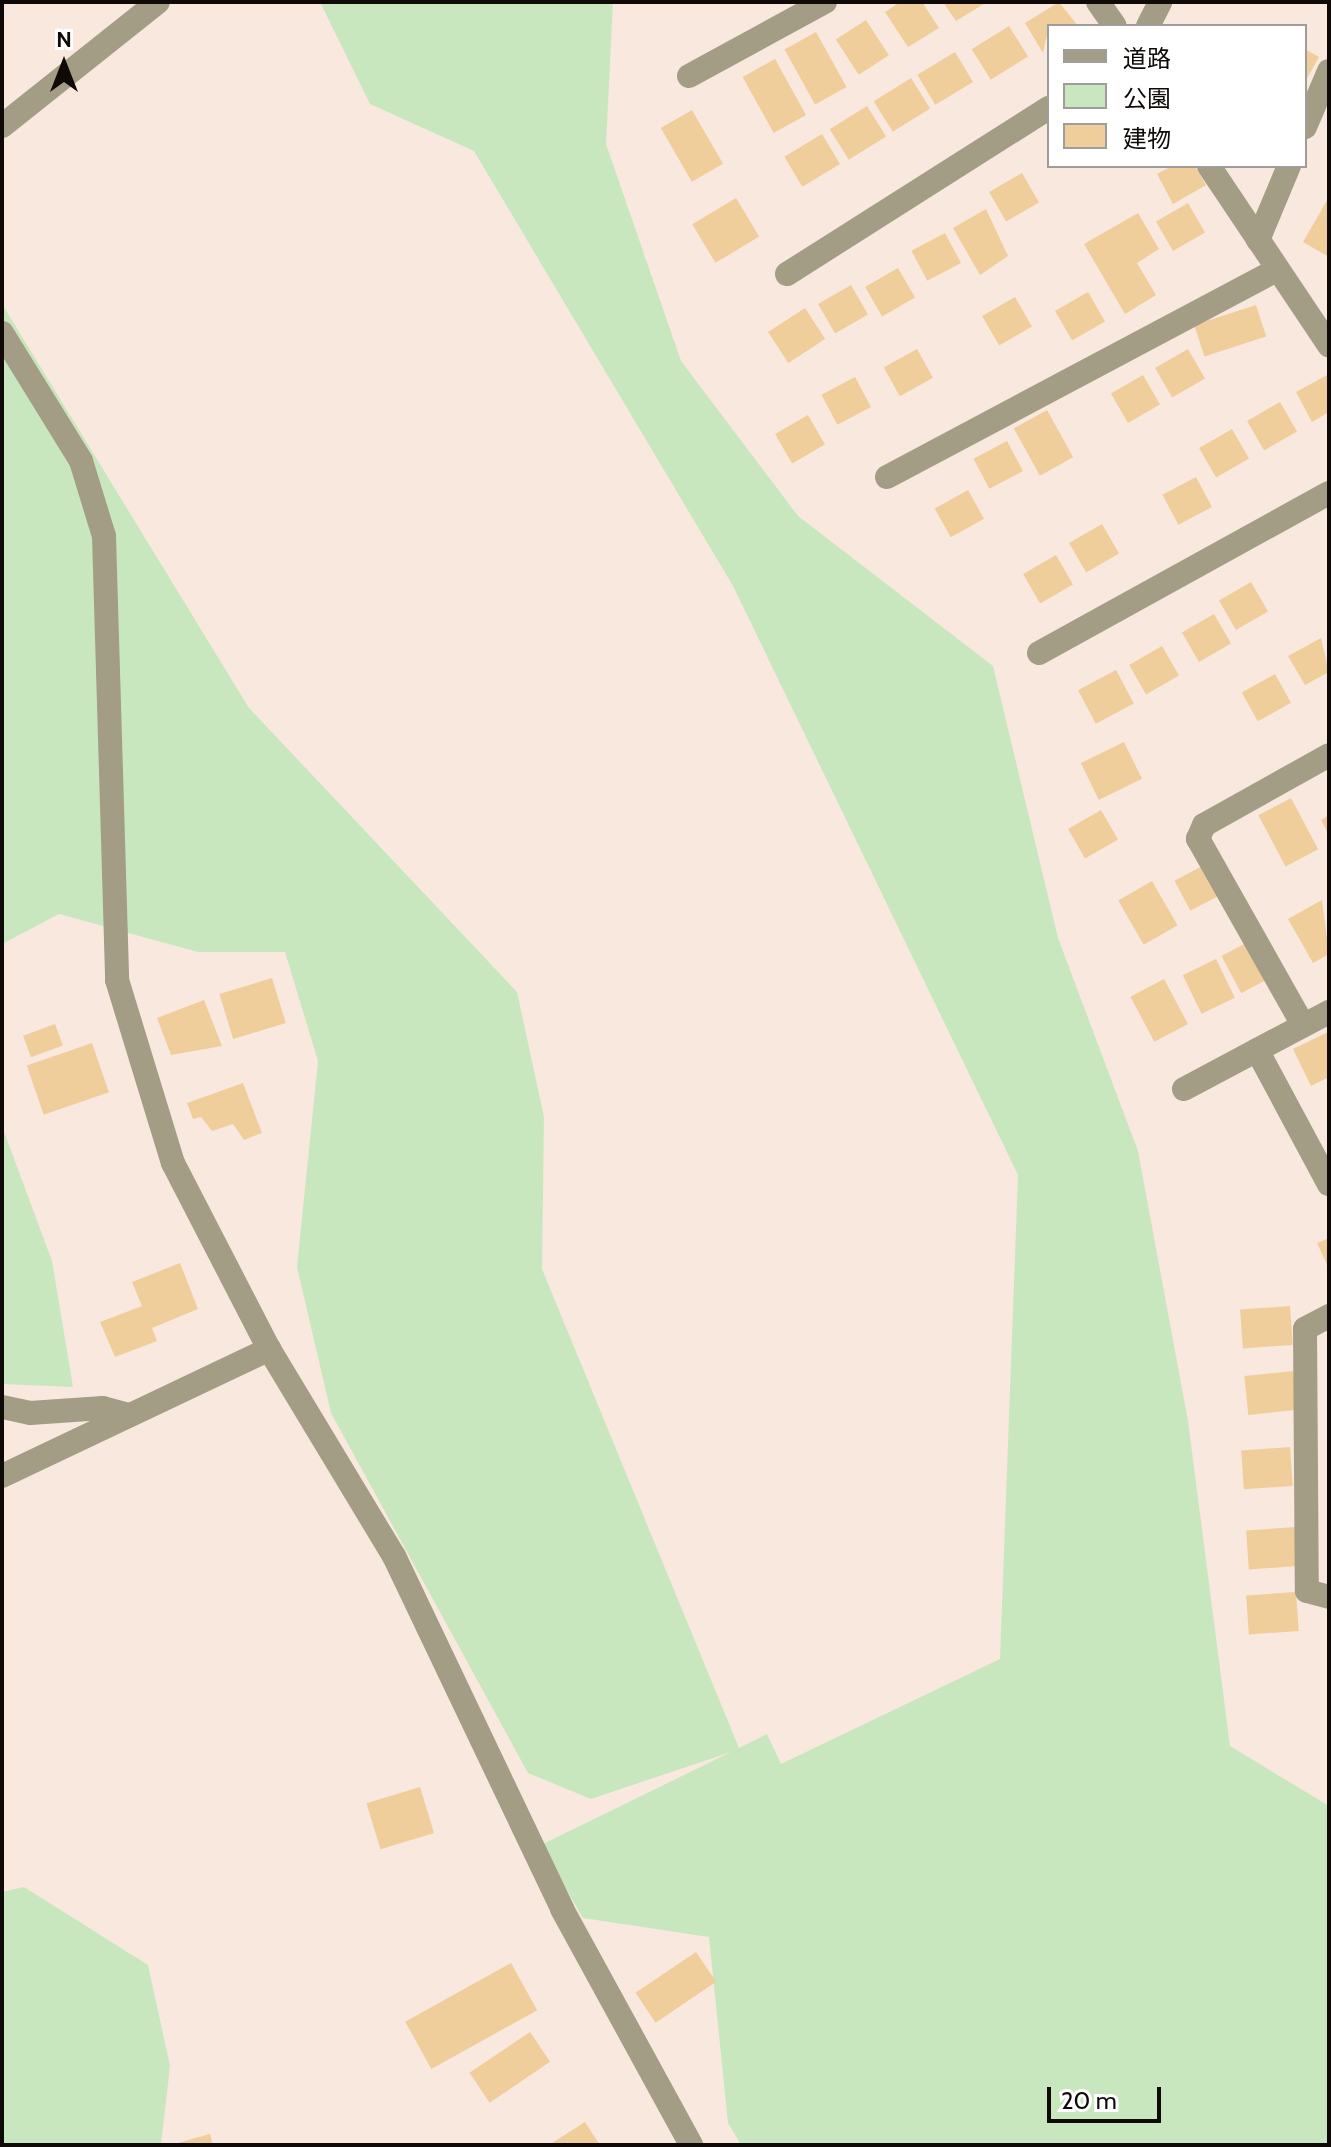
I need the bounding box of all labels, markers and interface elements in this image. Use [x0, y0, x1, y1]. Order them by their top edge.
north arrow [24, 24, 104, 104]
legend [1047, 24, 1307, 168]
text: N [56, 26, 72, 53]
text: 道路 [1123, 44, 1171, 73]
text: 公園 [1123, 84, 1171, 113]
text: 建物 [1123, 124, 1171, 153]
scale bar [1051, 2071, 1165, 2121]
text: 20 m [1061, 2086, 1117, 2115]

